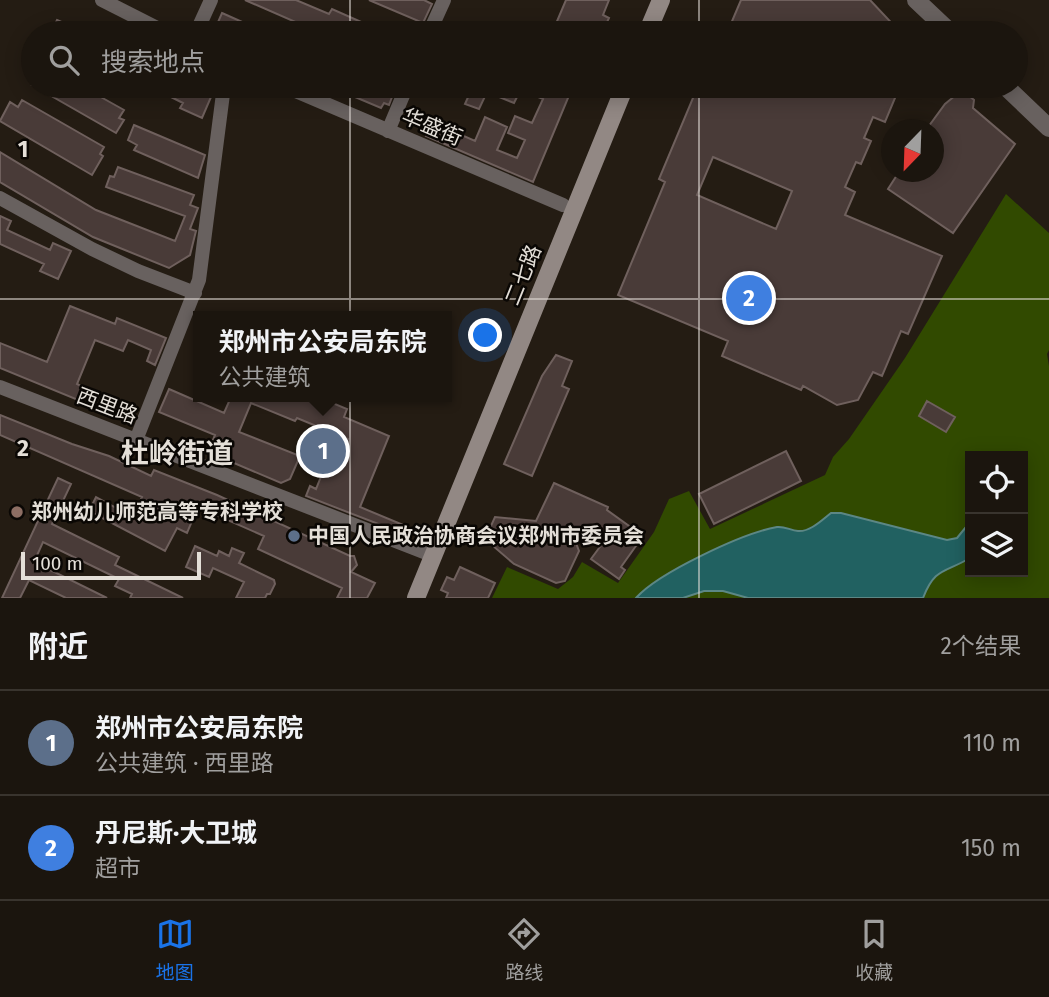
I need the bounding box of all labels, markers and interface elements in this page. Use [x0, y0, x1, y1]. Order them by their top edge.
search box [21, 21, 1028, 98]
icon: search [45, 41, 83, 79]
text: 搜索地点 [101, 47, 205, 78]
street label: 华盛街 [398, 103, 466, 151]
north arrow [881, 119, 944, 182]
text: 1 [18, 135, 28, 163]
street label: 二七路 [499, 241, 547, 309]
pin: 2 [726, 272, 772, 324]
popup [193, 311, 452, 402]
your location [468, 318, 502, 352]
text: 郑州市公安局东院 [218, 327, 427, 358]
text: 公共建筑 [218, 363, 310, 391]
street label: 西里路 [73, 383, 141, 429]
pin: 1 [300, 425, 346, 477]
text: 2 [17, 434, 29, 462]
district label: 杜岭街道 [121, 437, 233, 470]
map controls [965, 451, 1028, 577]
button: locate [965, 451, 1028, 514]
place label: 郑州幼儿师范高等专科学校 [31, 499, 283, 525]
marker: 郑州幼儿师范高等专科学校 [9, 504, 25, 520]
button: layers [965, 514, 1028, 577]
place label: 中国人民政治协商会议郑州市委员会 [308, 523, 644, 549]
marker: 中国人民政治协商会议郑州市委员会 [286, 528, 302, 544]
scale bar [21, 549, 201, 581]
text: 100 m [32, 552, 83, 575]
text: 附近 [28, 629, 88, 665]
text: 2个结果 [941, 632, 1021, 660]
text: 郑州市公安局东院 [95, 713, 303, 744]
text: 1 [46, 729, 56, 757]
text: 110 m [963, 729, 1021, 757]
text: 公共建筑 · 西里路 [95, 749, 274, 777]
text: 丹尼斯·大卫城 [95, 818, 257, 849]
text: 2 [45, 834, 57, 862]
text: 150 m [961, 834, 1021, 862]
text: 超市 [95, 854, 141, 882]
tab: 地图 [156, 915, 194, 984]
tab: 路线 [505, 915, 543, 984]
tab: 收藏 [855, 915, 893, 984]

